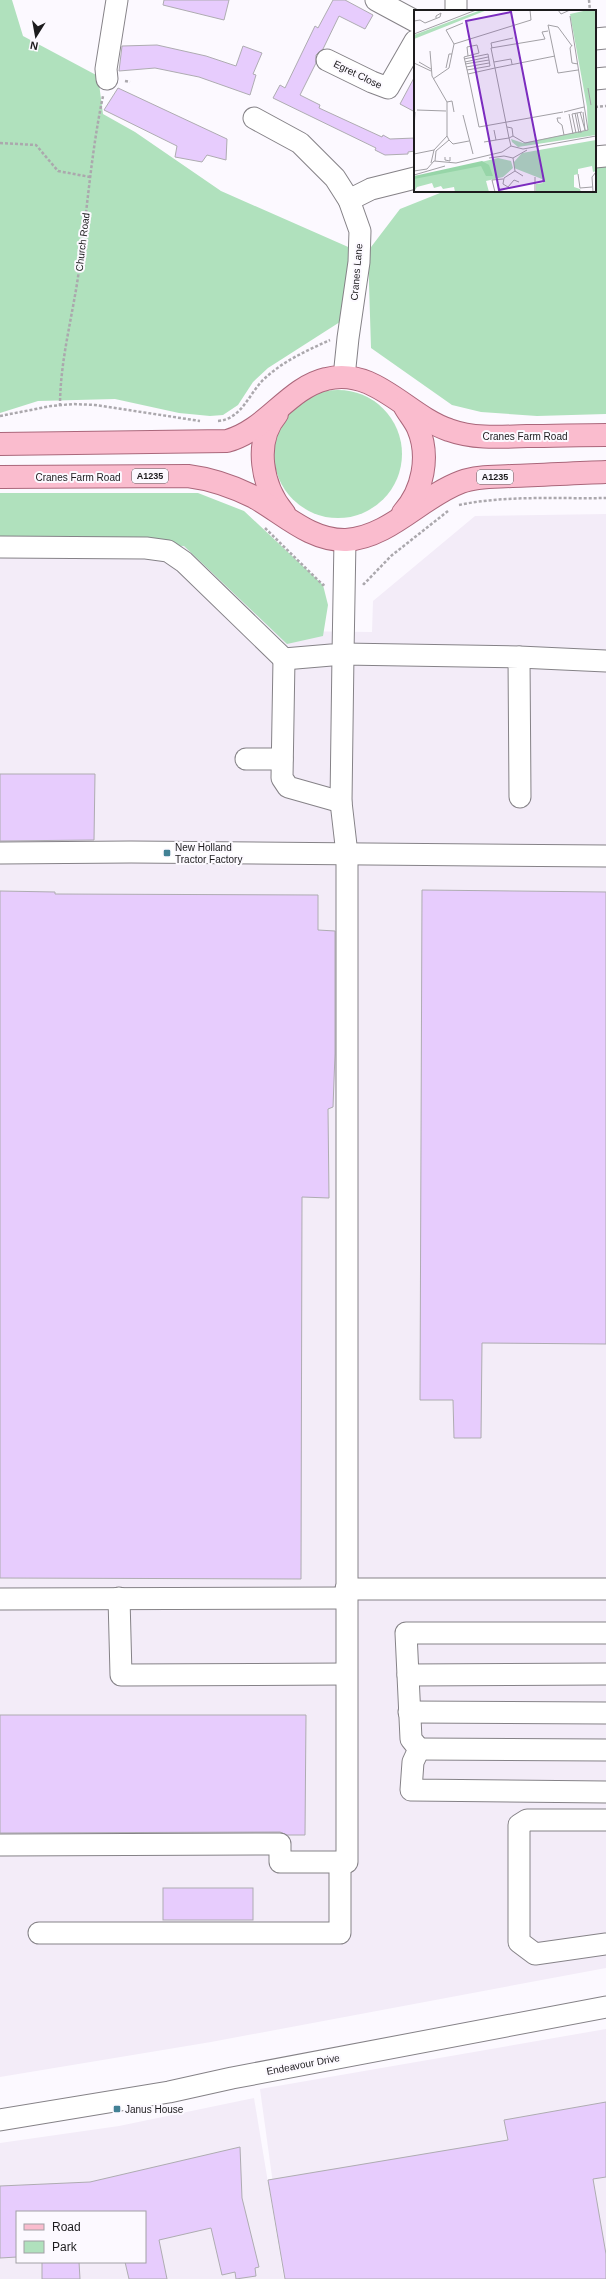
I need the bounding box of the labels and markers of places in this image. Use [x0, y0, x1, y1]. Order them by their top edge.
place label: New Holland Tractor Factory [175, 842, 242, 865]
marker: New Holland Tractor Factory [162, 848, 172, 858]
marker: Janus House [112, 2104, 122, 2114]
place label: Janus House [125, 2104, 184, 2115]

